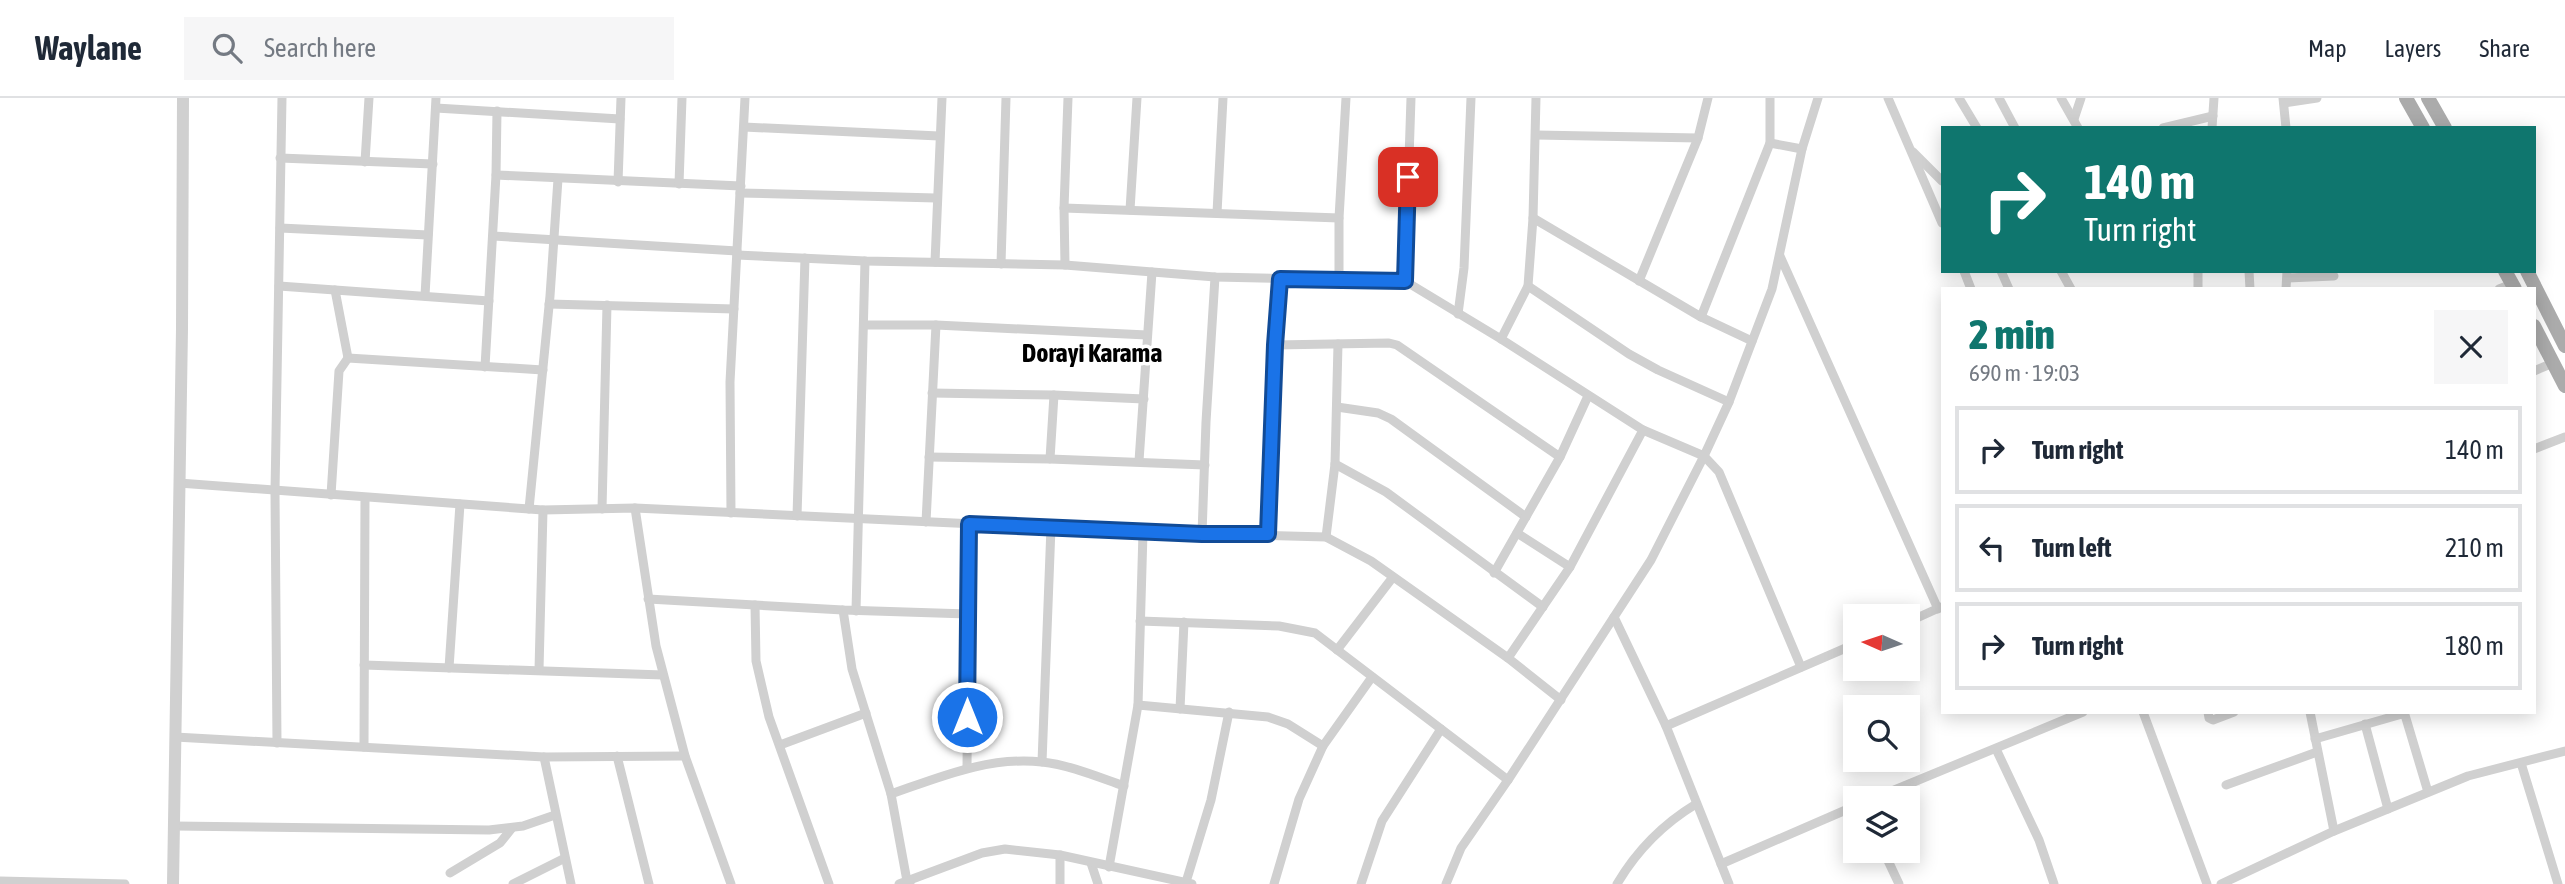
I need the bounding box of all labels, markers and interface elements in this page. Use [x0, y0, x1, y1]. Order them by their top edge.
search box [184, 17, 674, 80]
text: Waylane [35, 29, 142, 67]
icon: search [208, 29, 246, 67]
text: Search here [264, 33, 376, 63]
text: Map [2308, 35, 2347, 62]
text: Layers [2385, 35, 2441, 62]
text: Share [2479, 35, 2530, 62]
pin [1378, 147, 1438, 207]
text: 140 m [2084, 153, 2195, 209]
icon: right [1969, 154, 2060, 245]
icon: arrive [1389, 158, 1427, 196]
text: Turn right [2084, 211, 2197, 248]
text: 2 min [1969, 310, 2055, 358]
button: close [2434, 310, 2508, 384]
district label: Dorayi Karama [1022, 338, 1162, 368]
text: 690 m · 19:03 [1969, 360, 2080, 386]
icon: right [1973, 431, 2011, 469]
text: Turn right [2032, 435, 2123, 465]
text: 140 m [2445, 435, 2504, 465]
icon: left [1973, 529, 2011, 567]
text: Turn left [2032, 533, 2112, 563]
text: 210 m [2445, 533, 2504, 563]
north arrow [1843, 604, 1920, 681]
map controls [1843, 604, 1920, 863]
icon: right [1973, 627, 2011, 665]
text: Turn right [2032, 631, 2123, 661]
text: 180 m [2445, 631, 2504, 661]
position arrow [930, 680, 1004, 754]
button: search [1843, 695, 1920, 772]
button: layers [1843, 786, 1920, 863]

